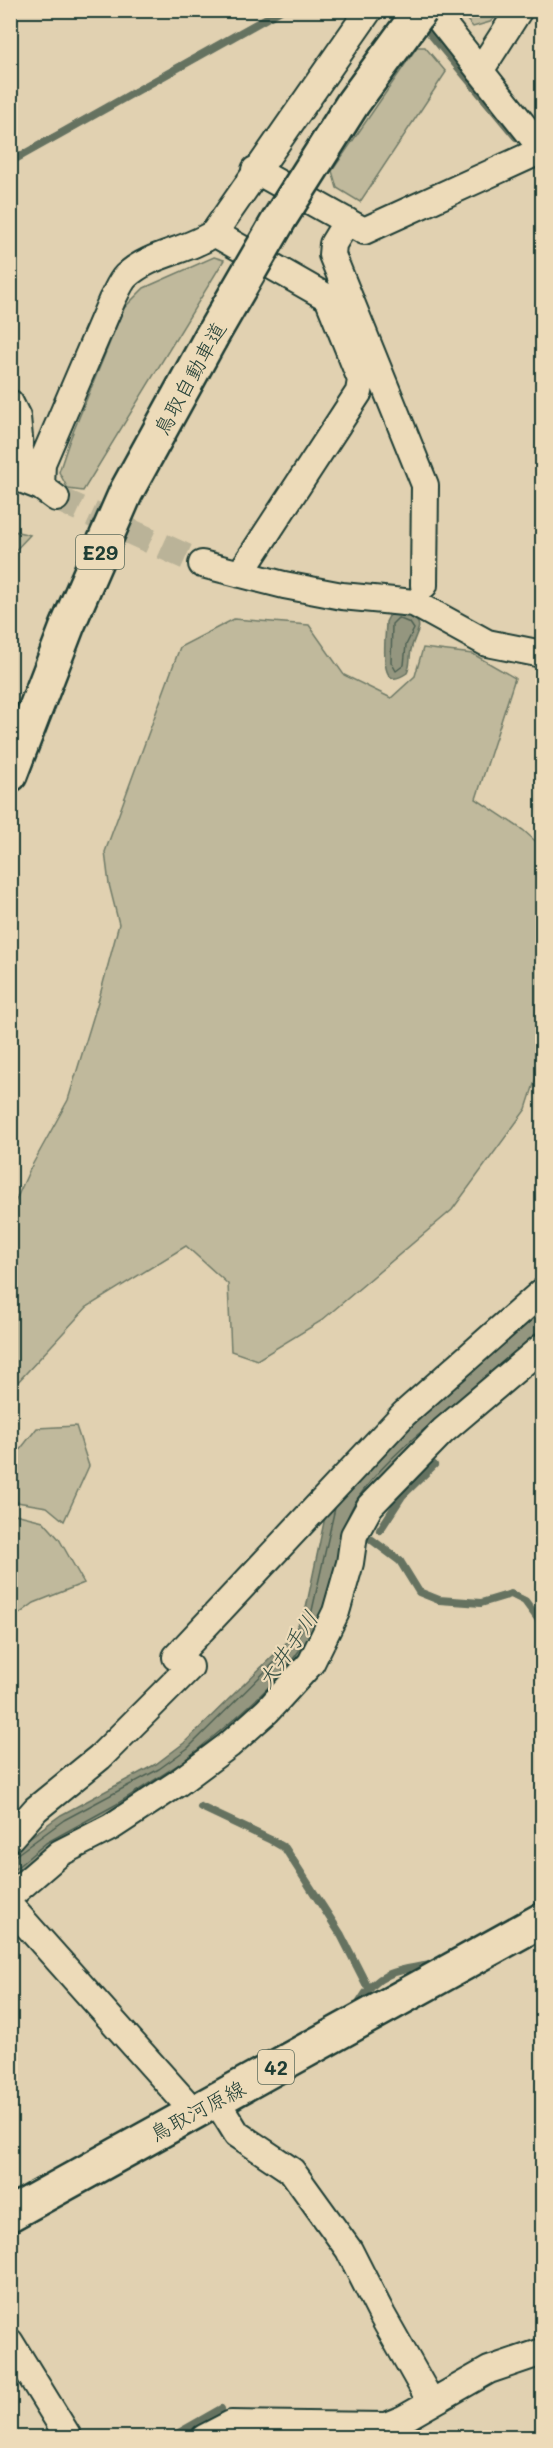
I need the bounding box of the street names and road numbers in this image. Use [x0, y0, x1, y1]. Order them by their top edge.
street label: 鳥取自動車道 [147, 316, 231, 440]
road number: E29 [76, 535, 124, 569]
road number: 42 [258, 2050, 294, 2084]
street label: 鳥取河原線 [144, 2073, 250, 2147]

